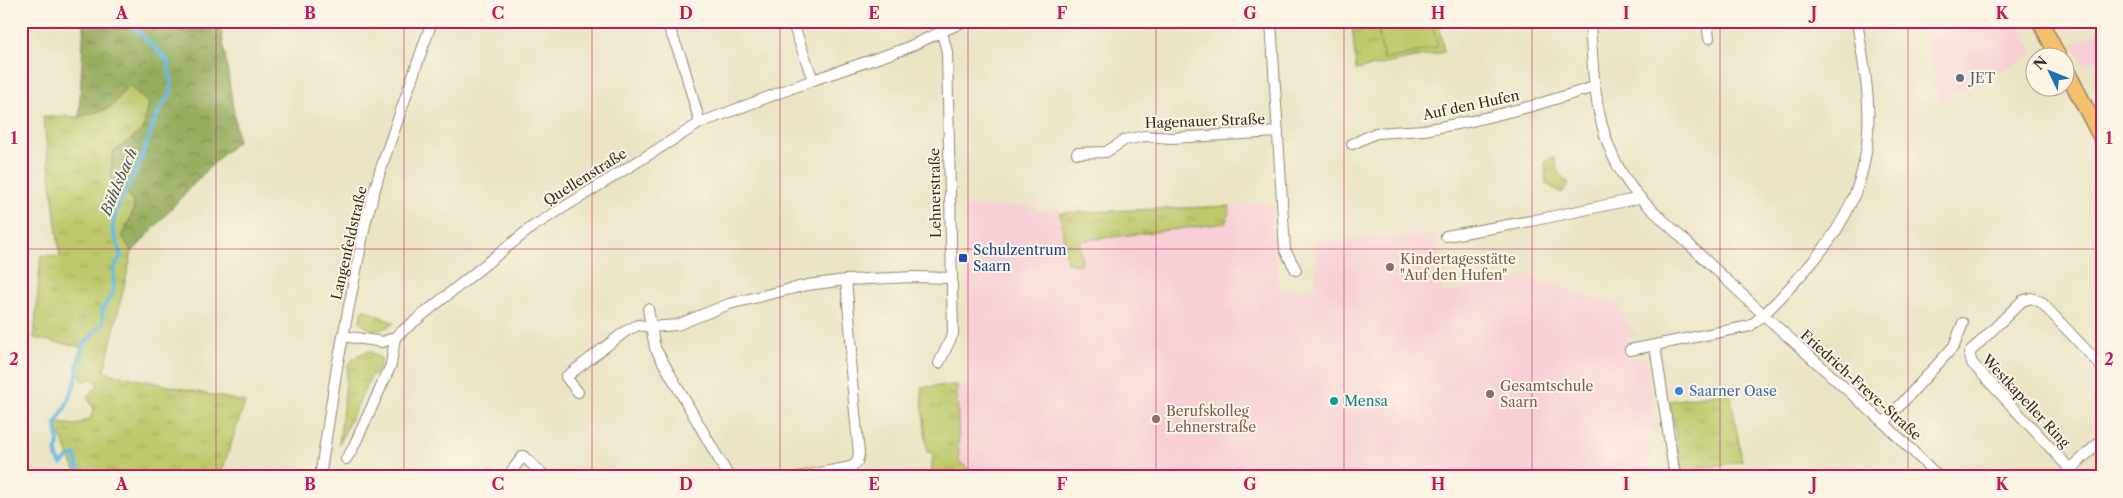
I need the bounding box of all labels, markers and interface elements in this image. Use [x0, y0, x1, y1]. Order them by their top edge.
text: A [115, 3, 129, 23]
text: B [304, 3, 316, 23]
text: C [492, 3, 504, 23]
text: D [679, 3, 693, 23]
text: E [868, 3, 880, 23]
text: F [1057, 3, 1068, 23]
text: G [1243, 3, 1257, 23]
text: H [1431, 3, 1445, 23]
text: I [1623, 3, 1630, 23]
text: J [1808, 3, 1817, 23]
text: K [1996, 3, 2010, 23]
north arrow [2026, 48, 2076, 98]
text: N [2030, 53, 2051, 74]
place label: JET [1968, 69, 1996, 87]
marker: JET [1954, 72, 1966, 84]
street label: Auf den Hufen [1420, 86, 1521, 124]
street label: Hagenauer Straße [1144, 110, 1266, 132]
text: 1 [10, 128, 18, 148]
text: 1 [2105, 128, 2113, 148]
street label: Quellenstraße [540, 144, 630, 210]
water label: Bühlsbach [95, 145, 141, 219]
street label: Lehnerstraße [925, 148, 945, 238]
street label: Langenfeldstraße [327, 184, 371, 302]
place label: Schulzentrum Saarn [973, 241, 1067, 275]
place label: Kindertagesstätte "Auf den Hufen" [1400, 250, 1516, 284]
marker: Schulzentrum Saarn [957, 252, 969, 264]
marker: Kindertagesstätte "Auf den Hufen" [1384, 261, 1396, 273]
street label: Friedrich-Freye-Straße [1797, 326, 1925, 444]
text: 2 [9, 349, 19, 369]
text: 2 [2104, 349, 2114, 369]
street label: Westkapeller Ring [1978, 350, 2074, 452]
place label: Gesamtschule Saarn [1500, 377, 1594, 411]
place label: Saarner Oase [1689, 382, 1777, 400]
marker: Saarner Oase [1673, 385, 1685, 397]
marker: Gesamtschule Saarn [1484, 388, 1496, 400]
place label: Mensa [1344, 392, 1389, 410]
marker: Mensa [1328, 395, 1340, 407]
place label: Berufskolleg Lehnerstraße [1166, 402, 1256, 436]
marker: Berufskolleg Lehnerstraße [1150, 413, 1162, 425]
text: A [115, 474, 129, 494]
text: B [304, 474, 316, 494]
text: C [492, 474, 504, 494]
text: D [679, 474, 693, 494]
text: E [868, 474, 880, 494]
text: F [1057, 474, 1068, 494]
text: G [1243, 474, 1257, 494]
text: H [1431, 474, 1445, 494]
text: I [1623, 474, 1630, 494]
text: J [1808, 474, 1817, 494]
text: K [1996, 474, 2010, 494]

